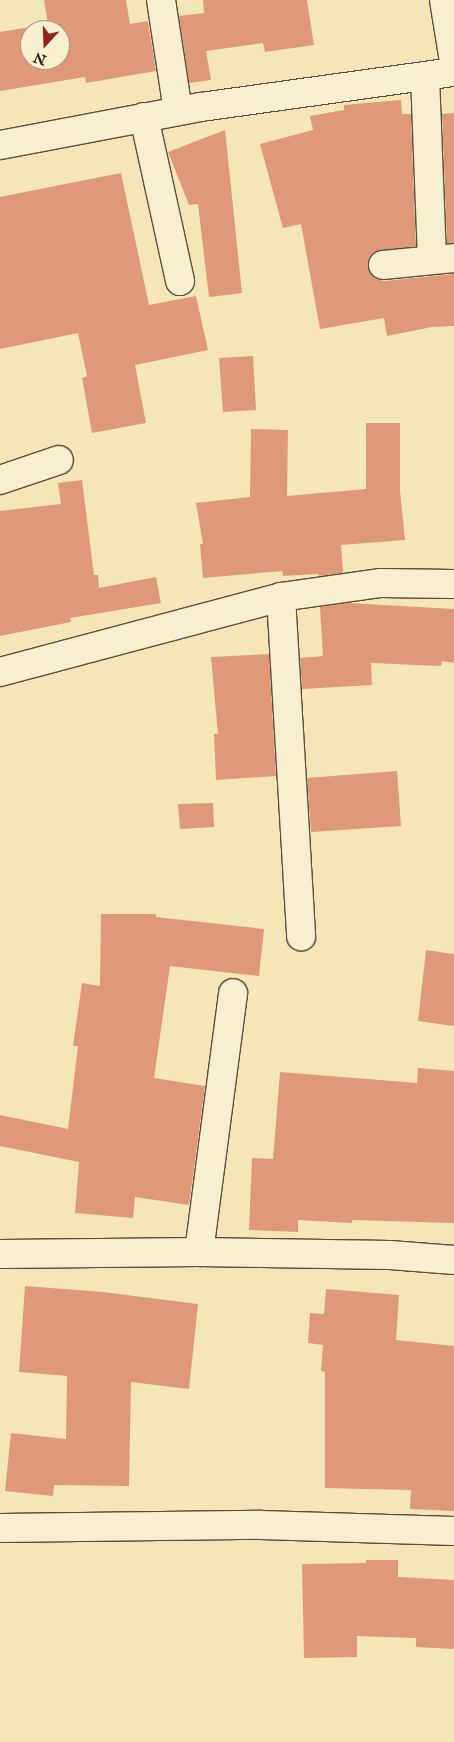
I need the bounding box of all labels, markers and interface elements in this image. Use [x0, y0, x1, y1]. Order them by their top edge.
north arrow [20, 20, 70, 70]
text: N [31, 48, 49, 69]

